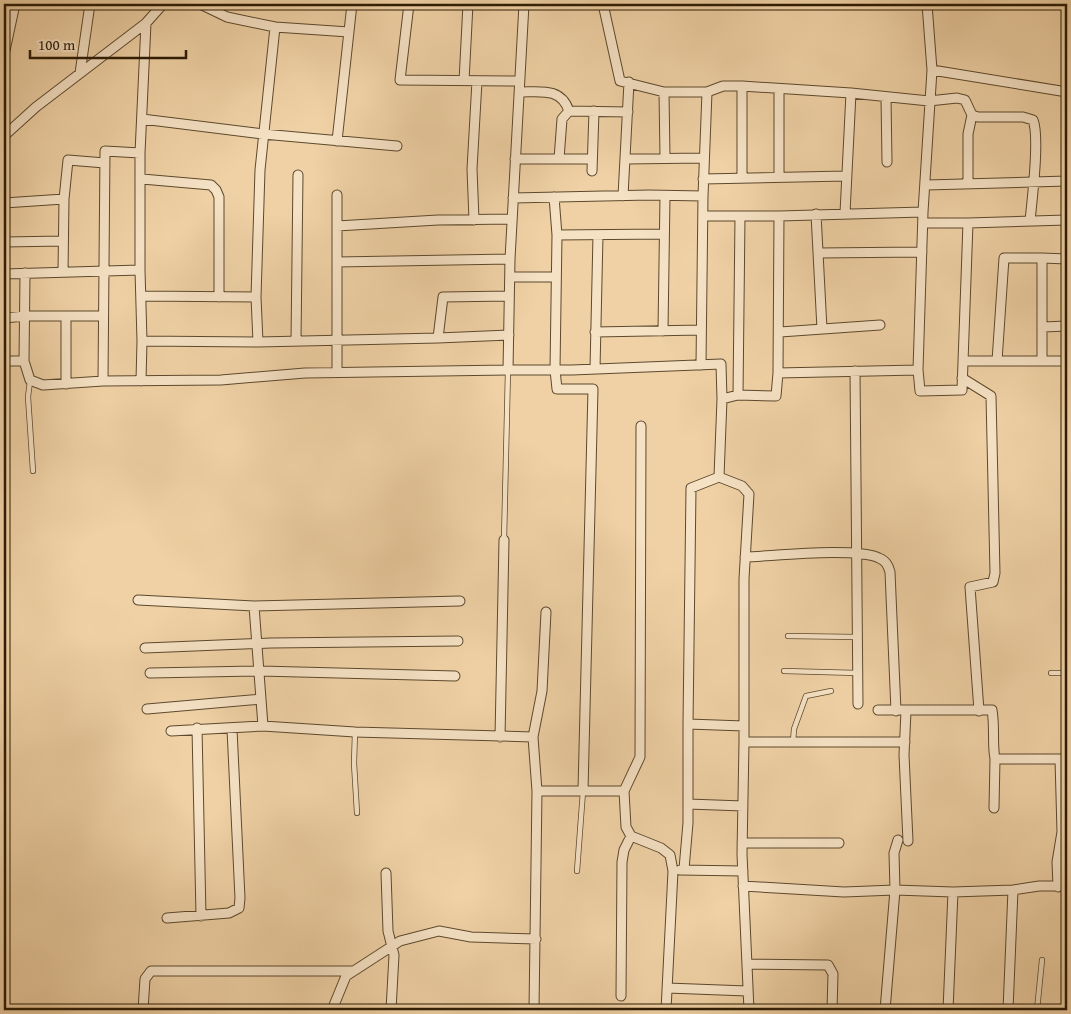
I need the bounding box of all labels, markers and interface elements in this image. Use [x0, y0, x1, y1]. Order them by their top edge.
scale bar [30, 28, 186, 60]
text: 100 m [38, 34, 76, 55]

